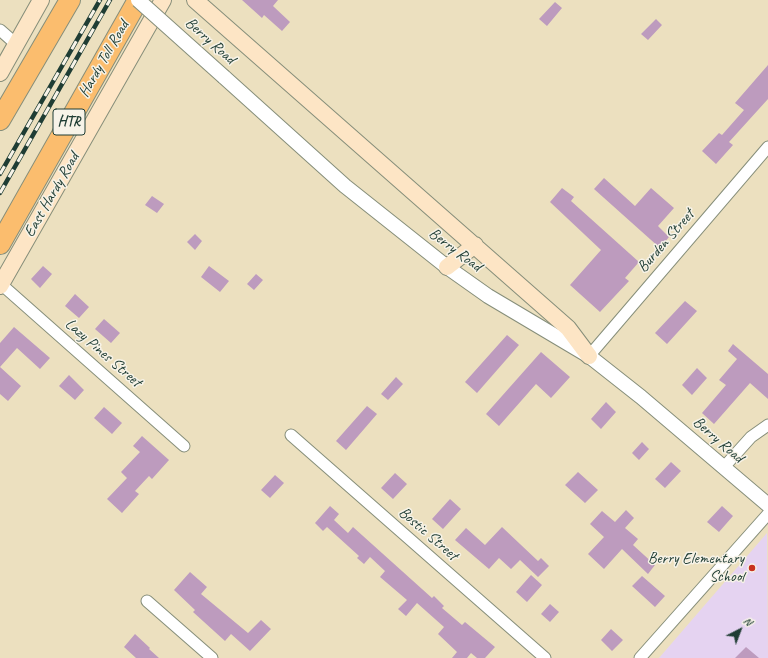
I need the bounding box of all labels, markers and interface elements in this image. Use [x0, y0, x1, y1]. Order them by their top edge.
street label: Berry Road [181, 13, 239, 69]
street label: Hardy Toll Road [74, 17, 134, 101]
road number: HTR [53, 109, 85, 135]
street label: East Hardy Road [20, 149, 84, 241]
street label: Burden Street [633, 205, 699, 277]
street label: Berry Road [425, 224, 485, 276]
street label: Lazy Pines Street [61, 314, 145, 392]
street label: Berry Road [689, 413, 747, 467]
street label: Bostic Street [394, 503, 462, 565]
place label: Berry Elementary School [648, 549, 744, 587]
marker: Berry Elementary School [747, 563, 757, 573]
north arrow [720, 610, 760, 650]
text: N [741, 614, 755, 629]

